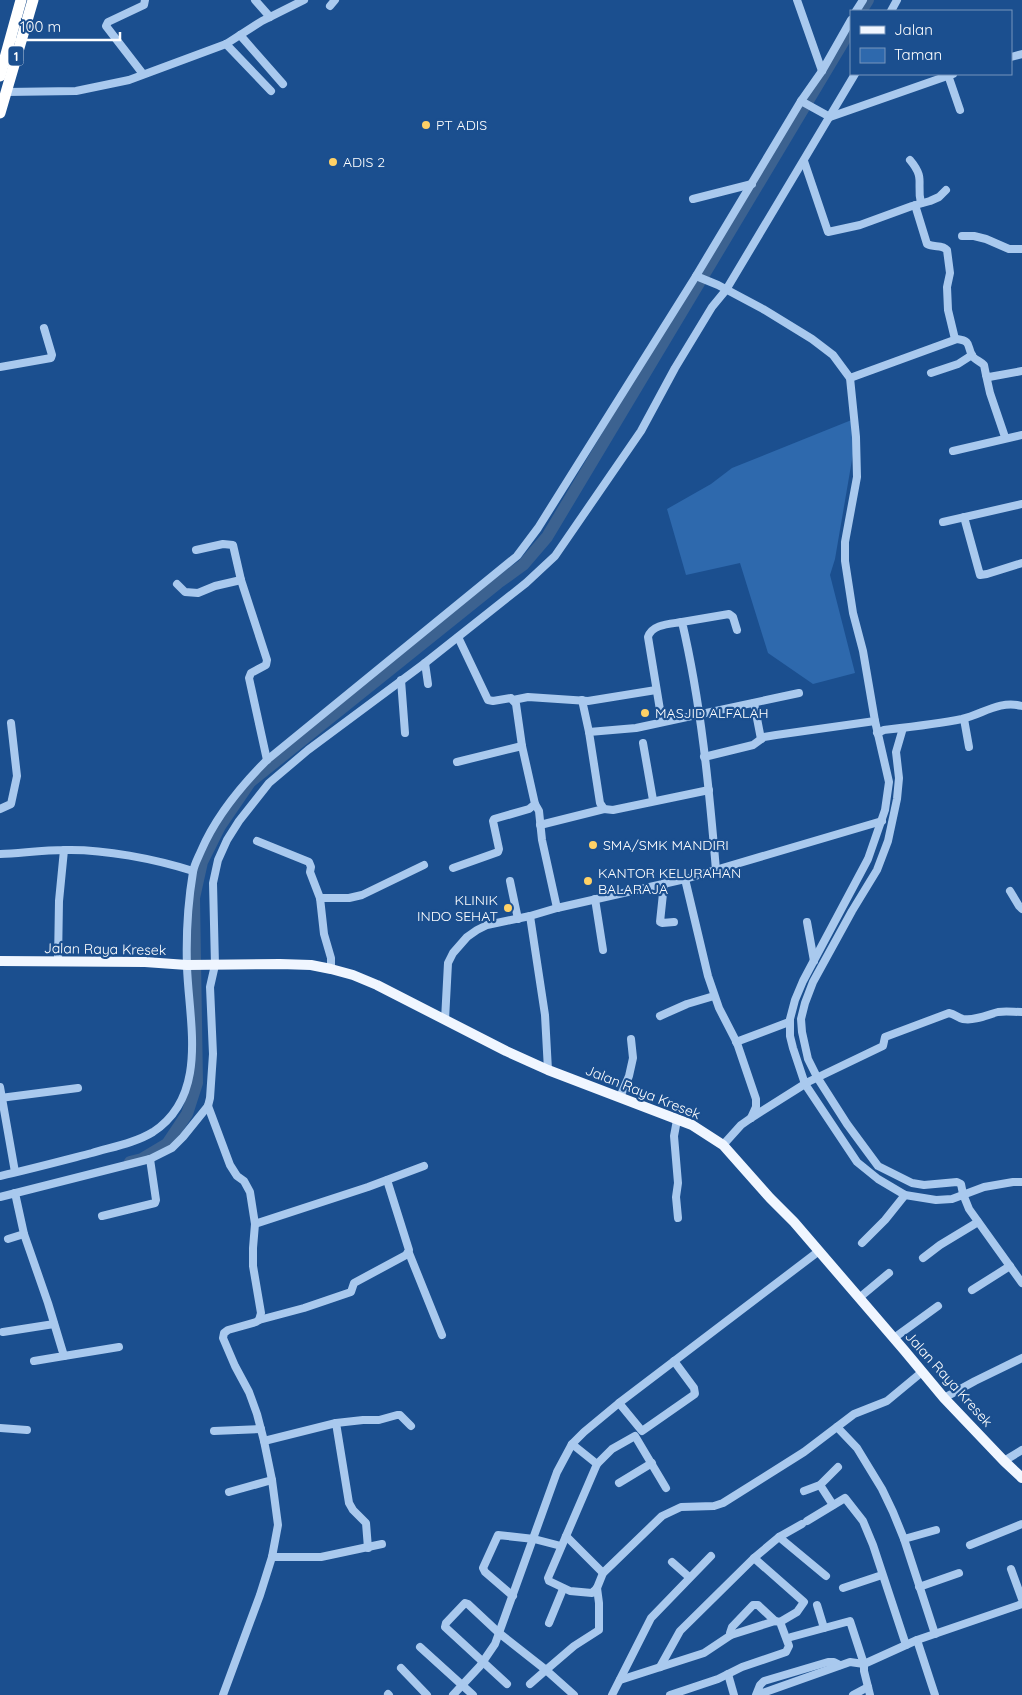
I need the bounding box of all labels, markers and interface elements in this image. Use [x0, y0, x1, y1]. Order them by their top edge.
scale bar [12, 10, 120, 42]
legend [850, 10, 1012, 75]
text: 100 m [20, 17, 61, 36]
text: Jalan [894, 20, 933, 39]
text: Taman [894, 45, 942, 64]
road number: 1 [8, 46, 24, 66]
place label: PT ADIS [436, 116, 487, 134]
marker: PT ADIS [420, 119, 432, 131]
place label: ADIS 2 [343, 153, 385, 171]
marker: ADIS 2 [327, 156, 339, 168]
place label: MASJID ALFALAH [655, 704, 769, 722]
marker: MASJID ALFALAH [639, 707, 651, 719]
place label: SMA/SMK MANDIRI [603, 836, 729, 854]
marker: SMA/SMK MANDIRI [587, 839, 599, 851]
place label: KANTOR KELURAHAN BALARAJA [598, 864, 741, 898]
marker: KANTOR KELURAHAN BALARAJA [582, 875, 594, 887]
place label: KLINIK INDO SEHAT [417, 891, 498, 925]
marker: KLINIK INDO SEHAT [502, 902, 514, 914]
street label: Jalan Raya Kresek [44, 939, 166, 959]
street label: Jalan Raya Kresek [583, 1061, 703, 1123]
street label: Jalan Raya Kresek [901, 1327, 997, 1431]

